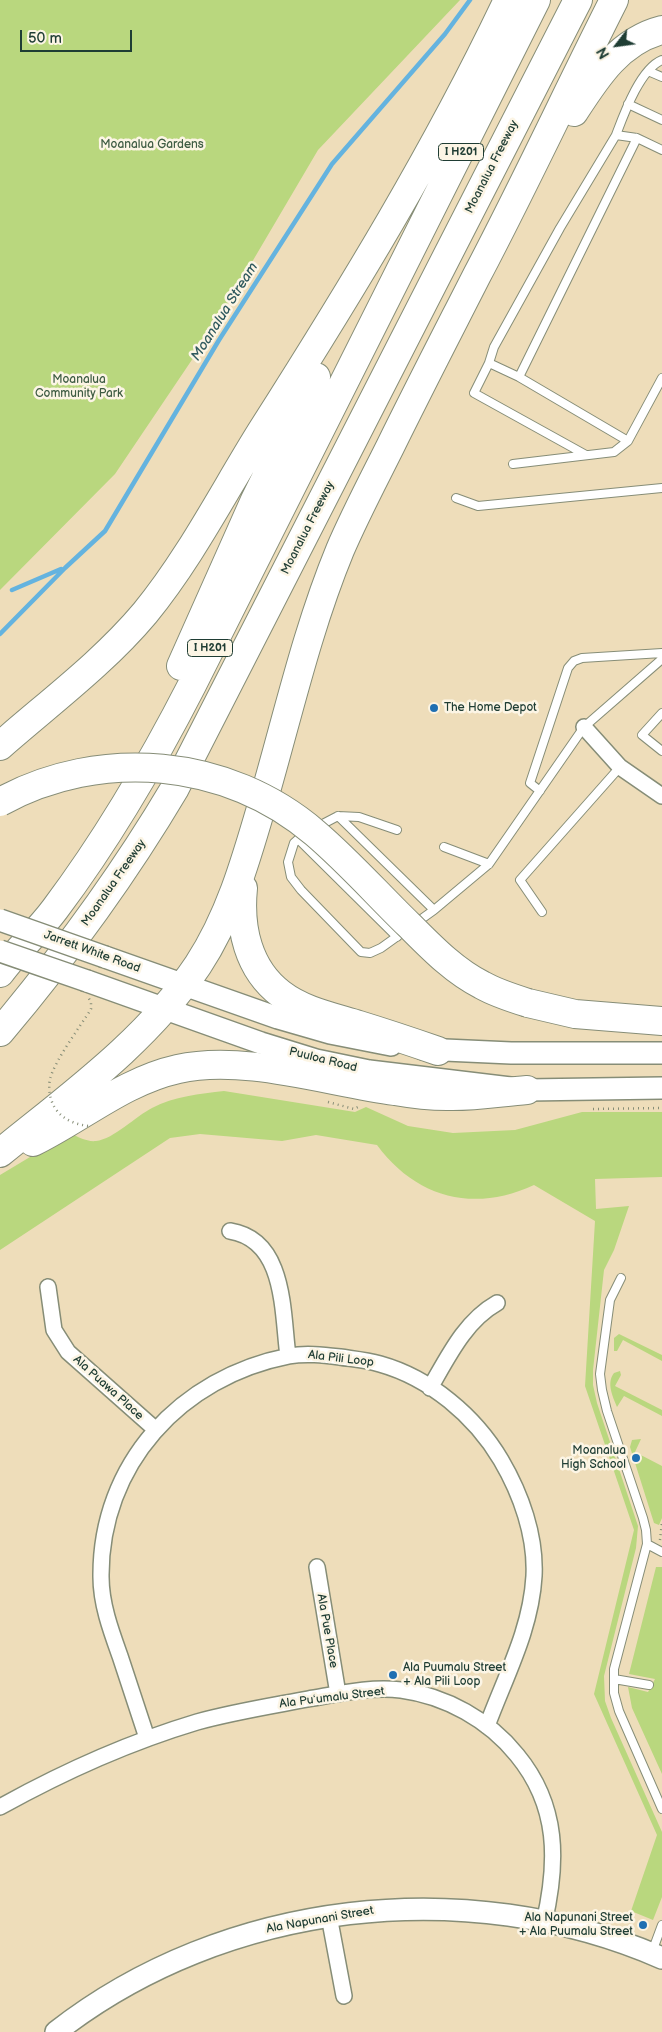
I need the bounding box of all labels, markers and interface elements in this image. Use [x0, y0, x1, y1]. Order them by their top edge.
scale bar [22, 20, 135, 52]
north arrow [592, 20, 642, 70]
text: 50 m [28, 29, 62, 48]
text: N [594, 44, 614, 62]
street label: Moanalua Freeway [462, 118, 522, 216]
park label: Moanalua Gardens [100, 138, 204, 152]
road number: I H201 [438, 144, 484, 160]
water label: Moanalua Stream [188, 260, 262, 364]
park label: Moanalua Community Park [35, 373, 123, 401]
street label: Moanalua Freeway [278, 479, 338, 577]
road number: I H201 [188, 640, 232, 656]
place label: The Home Depot [444, 701, 537, 715]
marker: The Home Depot [428, 702, 440, 714]
street label: Moanalua Freeway [79, 837, 149, 929]
street label: Jarrett White Road [42, 928, 142, 976]
street label: Puuloa Road [288, 1045, 358, 1075]
street label: Ala Pili Loop [307, 1348, 375, 1370]
street label: Ala Puawa Place [70, 1353, 146, 1423]
place label: Moanalua High School [561, 1444, 626, 1472]
marker: Moanalua High School [630, 1452, 642, 1464]
street label: Ala Pue Place [313, 1593, 341, 1669]
place label: Ala Puumalu Street + Ala Pili Loop [403, 1661, 506, 1689]
marker: Ala Puumalu Street + Ala Pili Loop [387, 1669, 399, 1681]
street label: Ala Puʻumalu Street [279, 1684, 385, 1712]
street label: Ala Napunani Street [265, 1903, 375, 1937]
place label: Ala Napunani Street + Ala Puumalu Street [519, 1911, 633, 1939]
marker: Ala Napunani Street + Ala Puumalu Street [637, 1919, 649, 1931]

